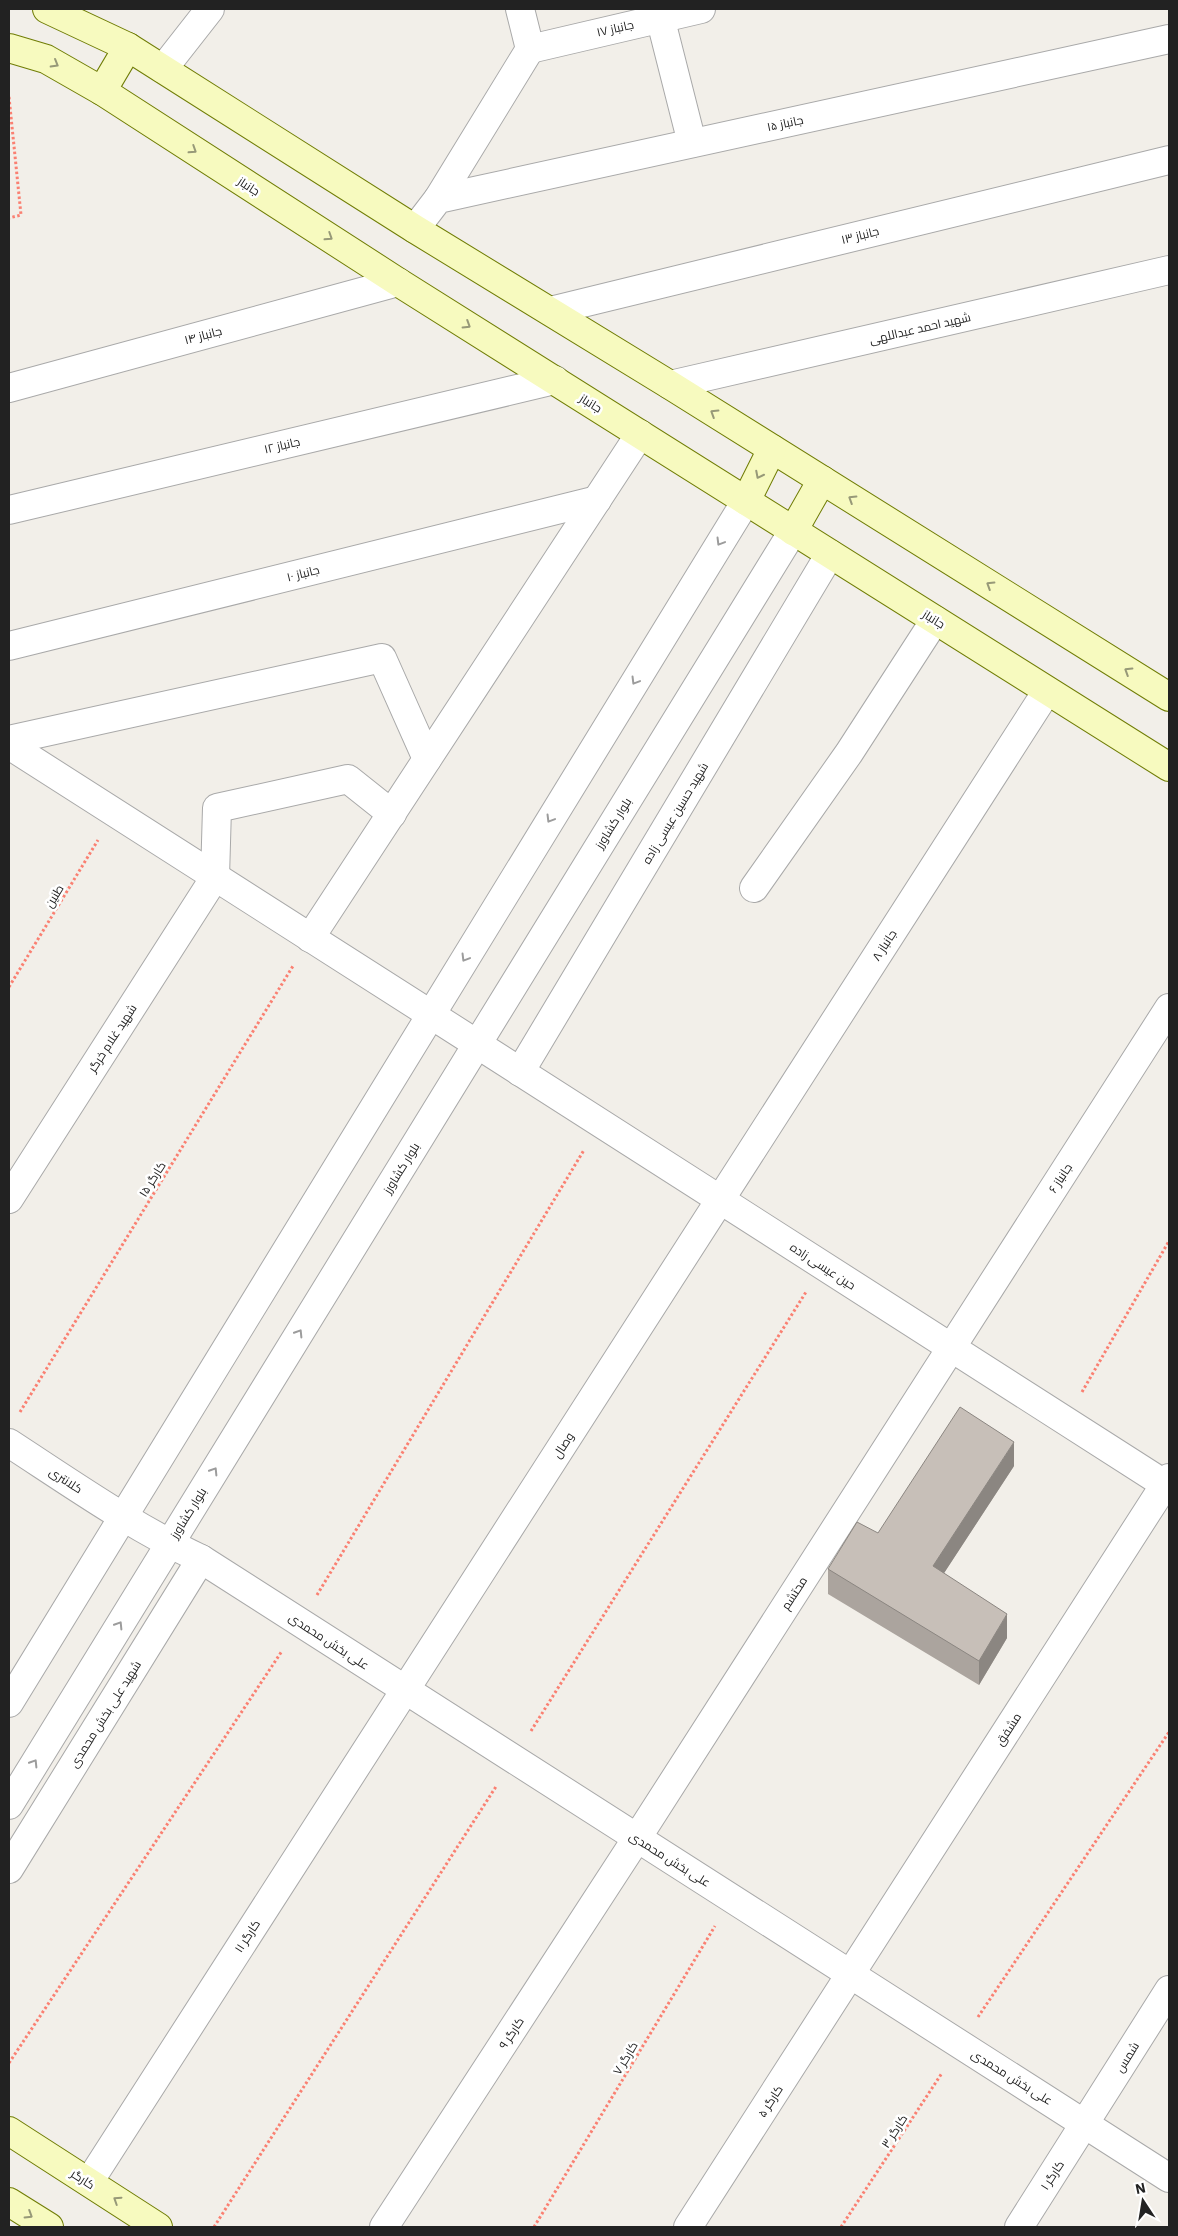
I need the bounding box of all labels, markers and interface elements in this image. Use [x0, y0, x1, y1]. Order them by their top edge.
street label: جانباز ۱۷ [595, 16, 635, 40]
one-way arrow [49, 58, 58, 68]
street label: جانباز ۱۵ [765, 112, 805, 134]
one-way arrow [187, 143, 196, 153]
street label: جانباز [234, 173, 263, 199]
street label: جانباز ۱۳ [840, 223, 880, 247]
one-way arrow [324, 231, 333, 241]
street label: شهید احمد عبداللهی [868, 309, 972, 347]
one-way arrow [461, 318, 470, 328]
street label: جانباز ۱۴ [183, 323, 223, 347]
street label: جانباز [576, 390, 605, 416]
one-way arrow [711, 409, 720, 419]
street label: جانباز ۱۲ [263, 434, 301, 456]
one-way arrow [755, 469, 765, 478]
one-way arrow [849, 495, 858, 505]
one-way arrow [717, 537, 726, 546]
street label: جانباز ۱۰ [285, 562, 321, 584]
one-way arrow [986, 581, 995, 591]
street label: جانباز [919, 606, 948, 632]
one-way arrow [1124, 667, 1133, 677]
one-way arrow [632, 675, 642, 684]
street label: شهید حسین عیسی زاده [639, 759, 711, 867]
street label: بلوار کشاورز [591, 795, 635, 852]
one-way arrow [547, 814, 557, 823]
street label: طنین [41, 882, 67, 910]
street label: جانباز ۸ [868, 927, 900, 963]
one-way arrow [462, 952, 472, 961]
street label: شهید غلام خرگر [84, 1001, 140, 1076]
street label: بلوار کشاورز [379, 1140, 423, 1197]
street label: کارگر ۱۵ [135, 1158, 169, 1200]
street label: جانباز ۶ [1045, 1160, 1075, 1196]
street label: حین عیسی زاده [787, 1239, 859, 1293]
one-way arrow [292, 1329, 302, 1338]
street label: وصال [549, 1429, 577, 1461]
street label: کلانتری [47, 1464, 85, 1496]
one-way arrow [207, 1468, 217, 1477]
street label: بلوار کشاورز [166, 1485, 210, 1542]
street label: محتشم [778, 1574, 811, 1613]
street label: علی بخش محمدی [286, 1609, 372, 1673]
one-way arrow [113, 1621, 123, 1630]
street label: شهید علی بخش محمدی [66, 1658, 144, 1770]
street label: مشفق [992, 1710, 1024, 1748]
one-way arrow [28, 1760, 38, 1769]
street label: علی بخش محمدی [627, 1828, 713, 1890]
street label: کارگر ۱۱ [231, 1917, 263, 1955]
street label: کارگر ۹ [495, 2014, 527, 2052]
street label: کارگر ۷ [609, 2039, 641, 2077]
street label: شمس [1112, 2039, 1142, 2075]
street label: علی بخش محمدی [969, 2046, 1055, 2108]
street label: کارگر ۵ [754, 2082, 786, 2120]
street label: کارگر ۳ [878, 2111, 910, 2151]
street label: کارگر ۱ [1037, 2157, 1067, 2193]
street label: کارگر [67, 2165, 98, 2192]
north arrow [1118, 2176, 1168, 2226]
text: N [1133, 2178, 1147, 2198]
one-way arrow [113, 2197, 122, 2207]
one-way arrow [24, 2208, 33, 2218]

